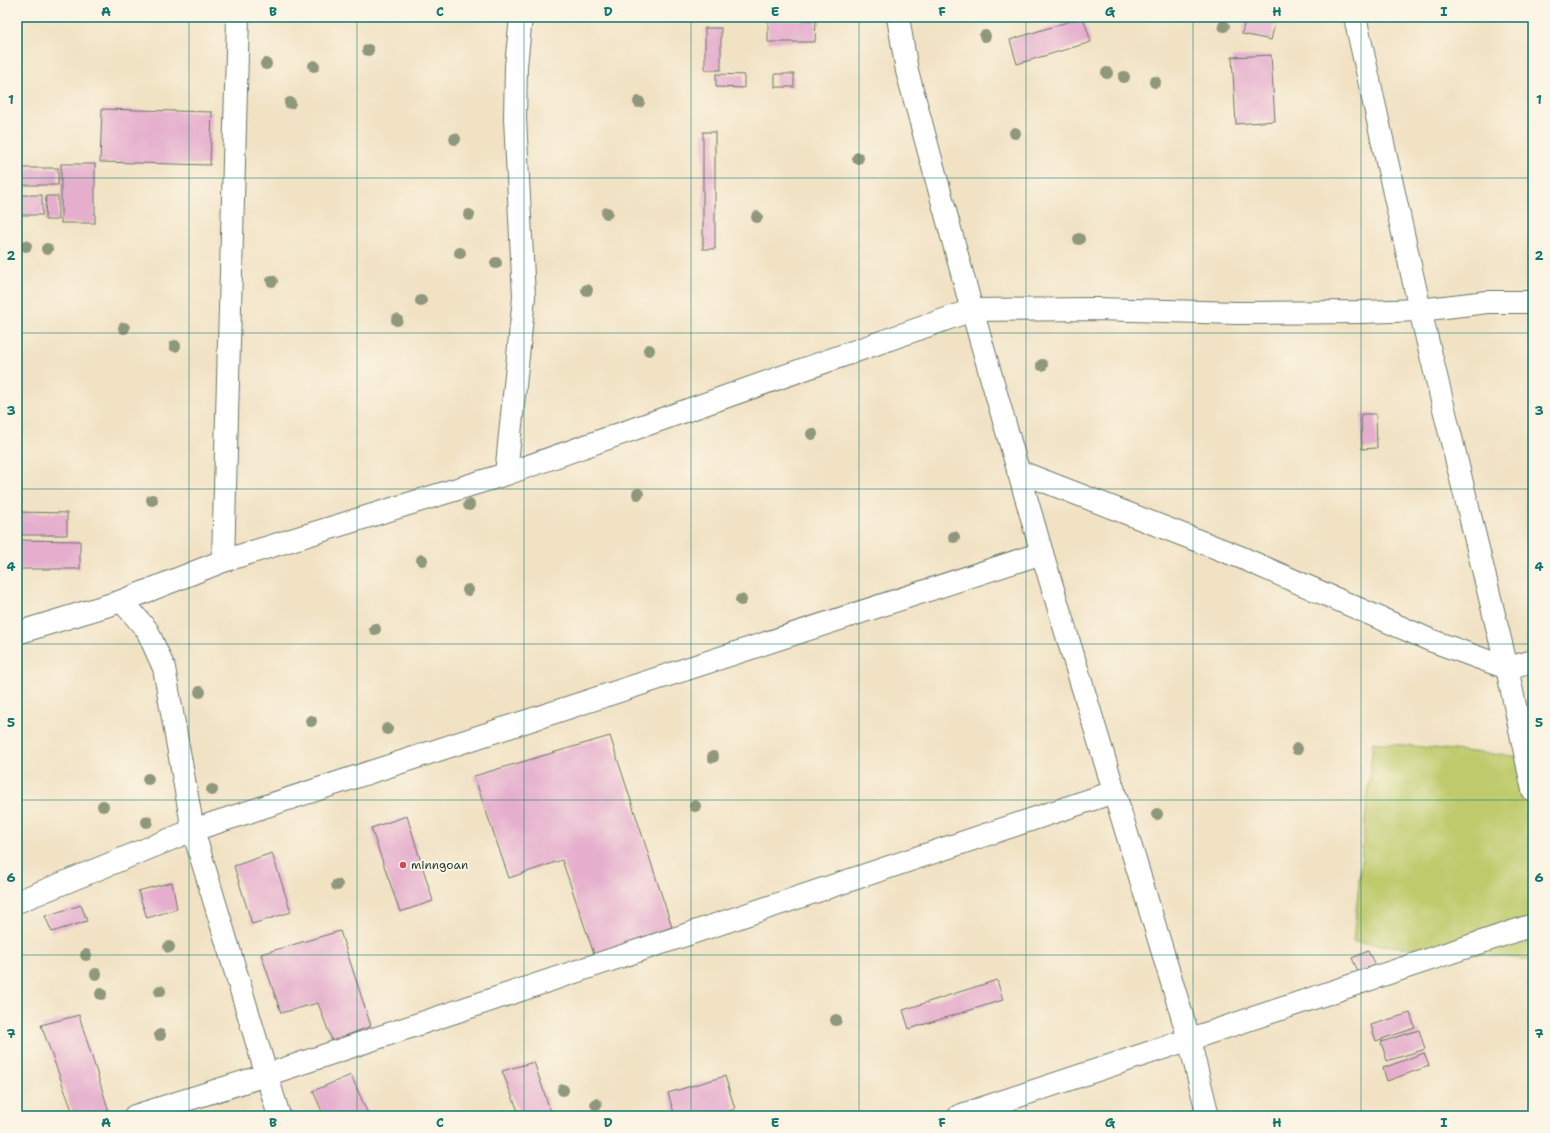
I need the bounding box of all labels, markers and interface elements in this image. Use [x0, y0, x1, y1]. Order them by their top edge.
text: A [101, 3, 111, 20]
text: B [269, 3, 277, 20]
text: C [436, 3, 444, 20]
text: D [603, 3, 613, 20]
text: E [771, 3, 780, 20]
text: F [938, 3, 946, 20]
text: G [1105, 3, 1116, 20]
text: H [1272, 3, 1282, 20]
text: I [1440, 3, 1448, 20]
text: 1 [8, 91, 14, 108]
text: 1 [1536, 91, 1542, 108]
text: 2 [6, 247, 16, 264]
text: 2 [1534, 247, 1544, 264]
text: 3 [6, 402, 16, 419]
text: 3 [1534, 402, 1544, 419]
text: 4 [6, 558, 16, 575]
text: 4 [1534, 558, 1544, 575]
text: 5 [7, 714, 15, 731]
text: 5 [1535, 714, 1543, 731]
place label: minngoan [411, 857, 468, 873]
marker: minngoan [398, 860, 408, 870]
text: 6 [6, 869, 16, 886]
text: 6 [1534, 869, 1544, 886]
text: 7 [6, 1025, 16, 1042]
text: 7 [1534, 1025, 1544, 1042]
text: A [101, 1114, 111, 1131]
text: B [269, 1114, 277, 1131]
text: C [436, 1114, 444, 1131]
text: D [603, 1114, 613, 1131]
text: E [771, 1114, 780, 1131]
text: F [938, 1114, 946, 1131]
text: G [1105, 1114, 1116, 1131]
text: H [1272, 1114, 1282, 1131]
text: I [1440, 1114, 1448, 1131]

